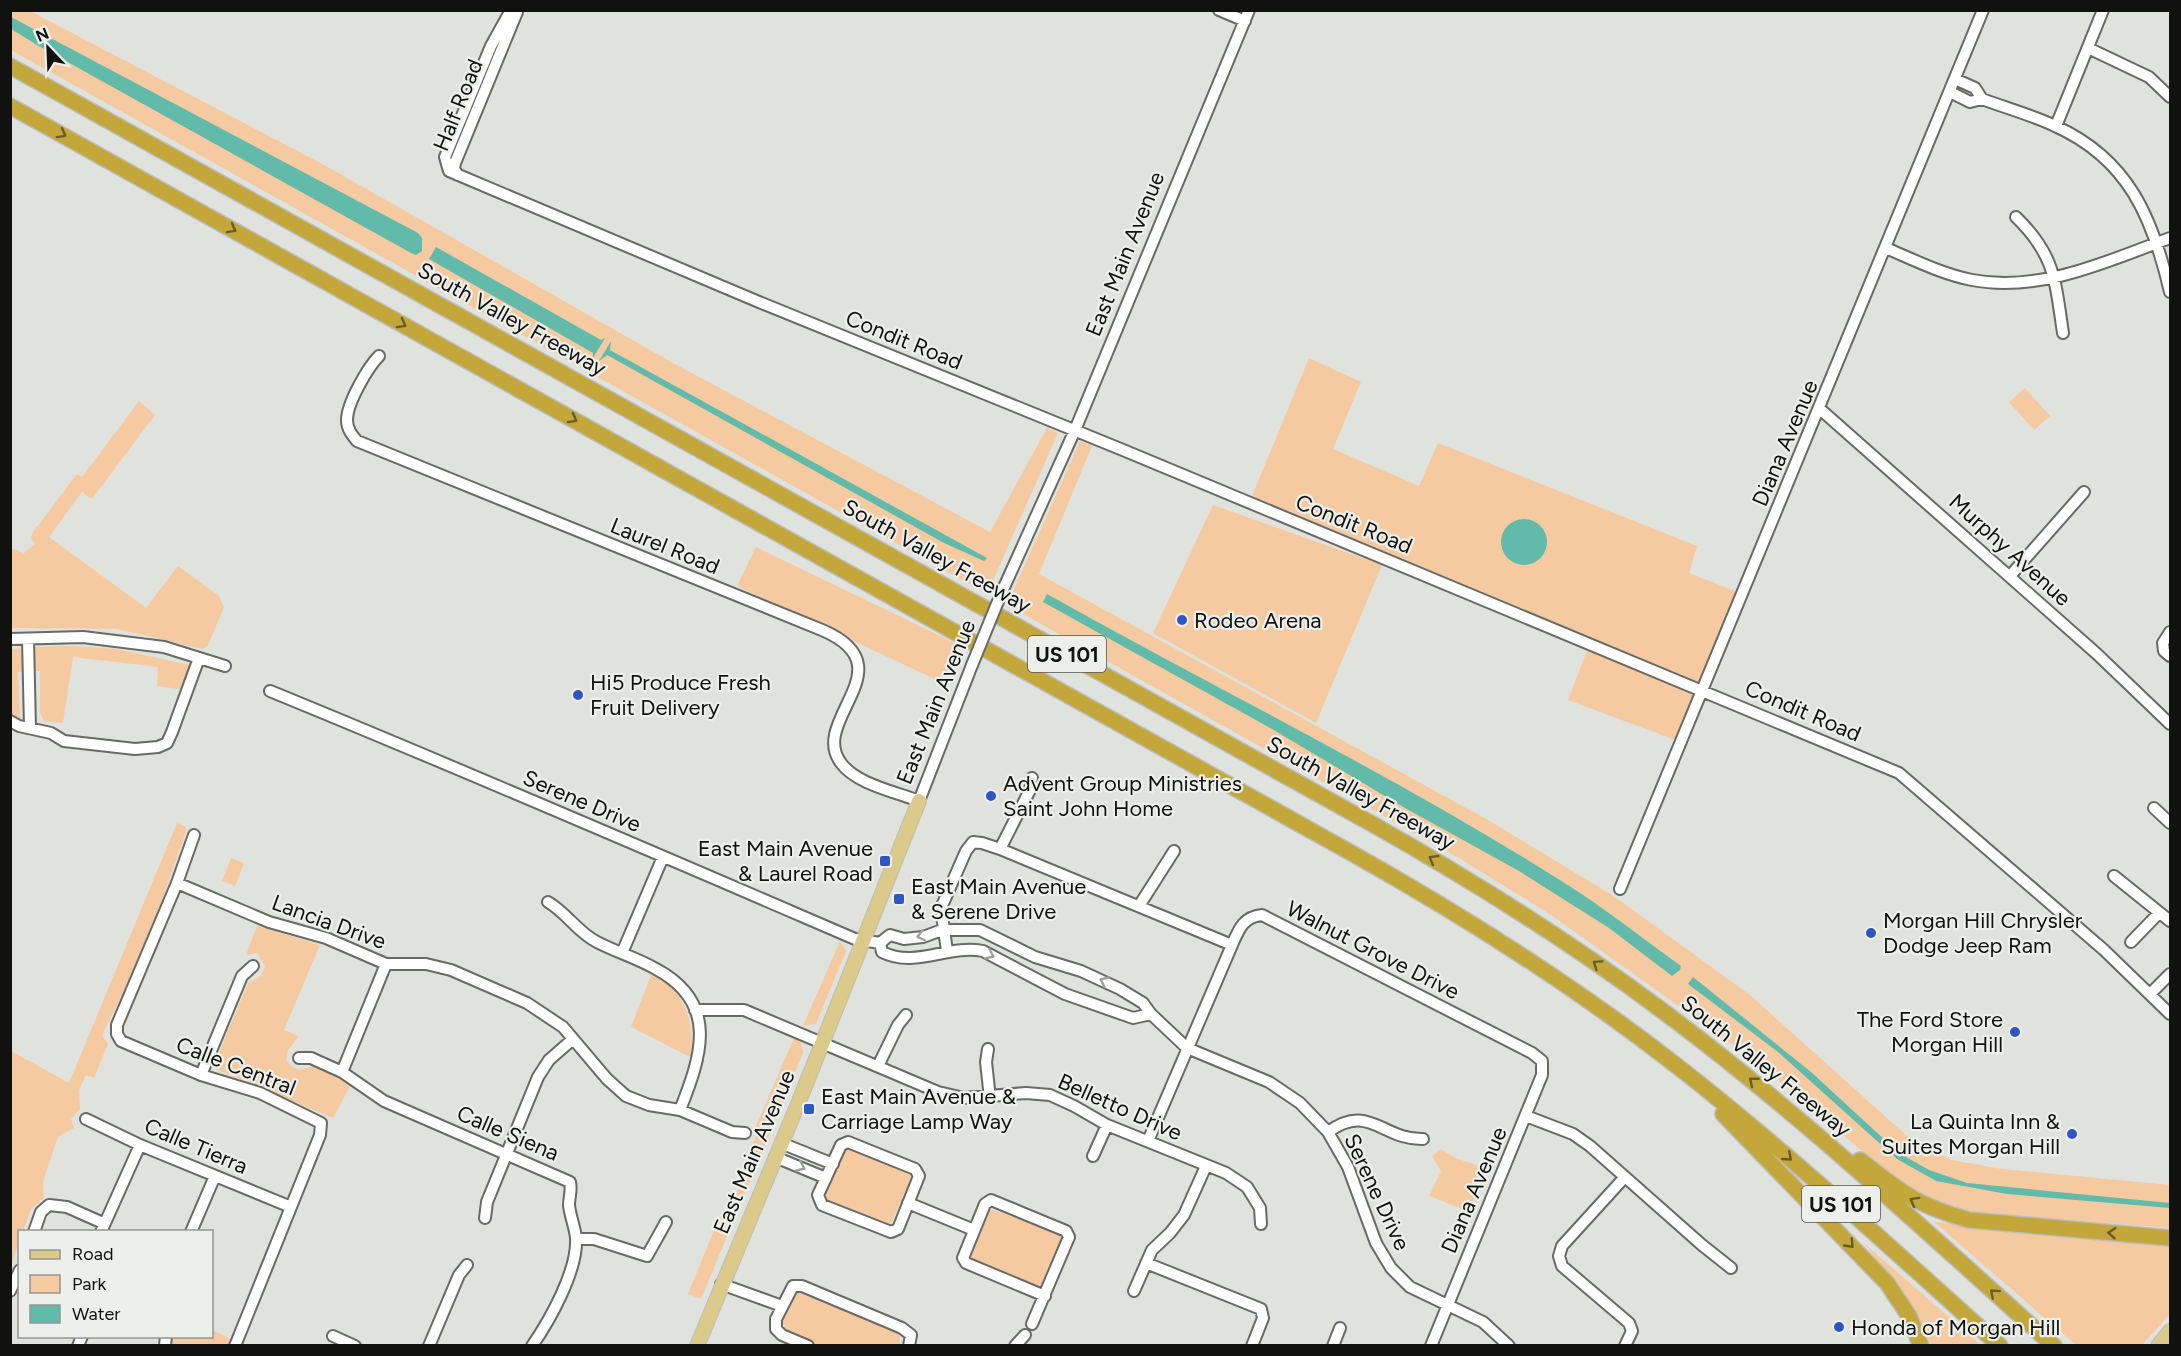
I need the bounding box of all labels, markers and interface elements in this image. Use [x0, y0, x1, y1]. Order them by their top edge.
north arrow [18, 18, 78, 78]
text: N [33, 23, 52, 46]
street label: Half Road [427, 55, 489, 155]
one-way arrow [55, 127, 66, 139]
street label: East Main Avenue [1080, 168, 1170, 340]
one-way arrow [226, 222, 236, 233]
street label: South Valley Freeway [413, 256, 611, 382]
street label: Condit Road [842, 304, 966, 376]
one-way arrow [396, 317, 407, 328]
street label: Diana Avenue [1746, 376, 1824, 510]
one-way arrow [567, 412, 577, 423]
street label: Condit Road [1292, 488, 1416, 560]
street label: Murphy Avenue [1943, 488, 2077, 612]
street label: South Valley Freeway [838, 493, 1036, 619]
street label: Laurel Road [606, 512, 724, 580]
place label: Rodeo Arena [1194, 607, 1321, 634]
marker: Rodeo Arena [1175, 613, 1189, 627]
street label: East Main Avenue [891, 616, 981, 788]
road number: US 101 [1028, 636, 1106, 672]
place label: Hi5 Produce Fresh Fruit Delivery [590, 669, 771, 721]
street label: Condit Road [1741, 674, 1865, 748]
marker: Hi5 Produce Fresh Fruit Delivery [571, 688, 585, 702]
street label: South Valley Freeway [1262, 730, 1460, 856]
street label: Serene Drive [519, 764, 645, 838]
place label: Advent Group Ministries Saint John Home [1003, 770, 1242, 822]
marker: Advent Group Ministries Saint John Home [984, 789, 998, 803]
place label: East Main Avenue & Laurel Road [698, 835, 873, 887]
marker: East Main Avenue & Laurel Road [878, 854, 892, 868]
one-way arrow [1429, 854, 1439, 866]
place label: East Main Avenue & Serene Drive [911, 873, 1086, 925]
street label: Lancia Drive [268, 889, 390, 955]
marker: East Main Avenue & Serene Drive [892, 892, 906, 906]
street label: Walnut Grove Drive [1282, 895, 1464, 1005]
place label: Morgan Hill Chrysler Dodge Jeep Ram [1883, 907, 2083, 959]
marker: Morgan Hill Chrysler Dodge Jeep Ram [1864, 926, 1878, 940]
one-way arrow [916, 929, 926, 942]
one-way arrow [984, 948, 995, 960]
one-way arrow [1593, 960, 1604, 971]
one-way arrow [1100, 977, 1111, 989]
street label: South Valley Freeway [1675, 989, 1857, 1143]
place label: The Ford Store Morgan Hill [1857, 1006, 2003, 1058]
marker: The Ford Store Morgan Hill [2008, 1025, 2022, 1039]
street label: Calle Central [172, 1031, 300, 1101]
street label: East Main Avenue [707, 1066, 801, 1238]
street label: Belletto Drive [1054, 1068, 1186, 1146]
one-way arrow [1749, 1077, 1760, 1088]
place label: East Main Avenue & Carriage Lamp Way [821, 1083, 1016, 1135]
street label: Calle Siena [453, 1099, 563, 1167]
marker: East Main Avenue & Carriage Lamp Way [802, 1102, 816, 1116]
place label: La Quinta Inn & Suites Morgan Hill [1881, 1108, 2060, 1160]
street label: Calle Tierra [140, 1112, 252, 1180]
street label: Diana Avenue [1435, 1123, 1513, 1257]
marker: La Quinta Inn & Suites Morgan Hill [2065, 1127, 2079, 1141]
street label: Serene Drive [1338, 1129, 1416, 1255]
one-way arrow [1781, 1150, 1791, 1161]
one-way arrow [794, 1160, 805, 1172]
road number: US 101 [1802, 1186, 1880, 1222]
one-way arrow [1910, 1196, 1920, 1208]
one-way arrow [2108, 1227, 2117, 1240]
legend [18, 1230, 213, 1338]
one-way arrow [1842, 1237, 1853, 1248]
text: Road [72, 1243, 113, 1265]
text: Park [72, 1273, 107, 1295]
one-way arrow [1990, 1289, 2001, 1300]
text: Water [72, 1303, 120, 1325]
place label: Honda of Morgan Hill [1851, 1314, 2060, 1341]
marker: Honda of Morgan Hill [1832, 1320, 1846, 1334]

